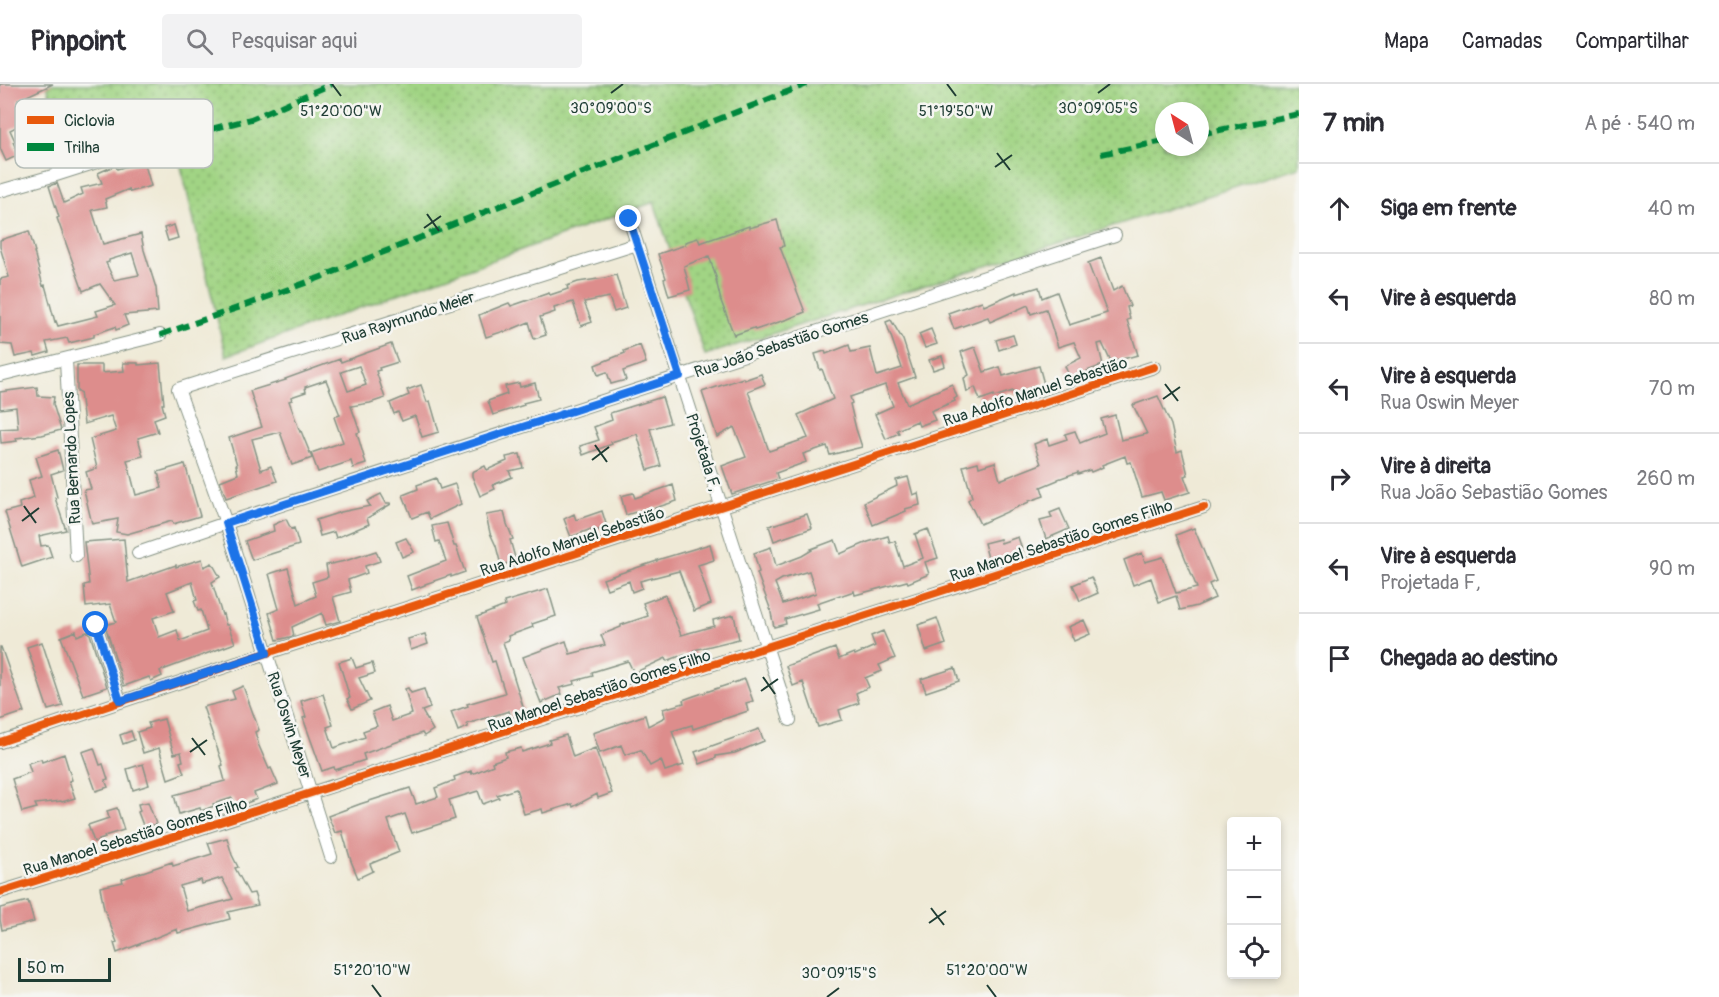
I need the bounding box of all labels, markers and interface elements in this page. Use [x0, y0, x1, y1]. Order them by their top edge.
search box [162, 14, 582, 68]
text: Pinpoint [30, 24, 126, 59]
icon: search [183, 25, 216, 58]
text: Pesquisar aqui [231, 27, 357, 55]
text: Mapa [1384, 28, 1429, 55]
text: Camadas [1462, 28, 1542, 55]
text: Compartilhar [1575, 28, 1689, 55]
legend [15, 99, 213, 168]
text: 30°09'00"S [570, 99, 652, 118]
text: 30°09'05"S [1058, 99, 1138, 118]
text: 51°20'00"W [300, 102, 382, 121]
text: 51°19'50"W [919, 102, 993, 121]
north arrow [1155, 102, 1209, 156]
text: 7 min [1323, 107, 1385, 139]
text: Ciclovia [64, 111, 115, 131]
text: A pé · 540 m [1584, 111, 1695, 136]
text: Trilha [64, 138, 100, 158]
icon: ahead [1323, 192, 1356, 225]
text: Siga em frente [1380, 194, 1516, 222]
text: 40 m [1648, 196, 1695, 221]
route end [615, 205, 641, 231]
icon: left [1323, 282, 1356, 315]
text: Vire à esquerda [1380, 284, 1516, 312]
text: 80 m [1649, 286, 1695, 311]
street label: Rua Raymundo Meier [339, 287, 478, 349]
street label: Rua João Sebastião Gomes [692, 307, 871, 383]
street label: Rua Adolfo Manuel Sebastião [941, 353, 1130, 431]
text: Vire à esquerda [1380, 362, 1516, 390]
icon: left [1323, 372, 1356, 405]
text: 70 m [1649, 376, 1695, 401]
text: Rua Oswin Meyer [1380, 390, 1519, 415]
street label: Rua Bernardo Lopes [59, 391, 85, 525]
street label: Projetada F, [681, 411, 725, 494]
text: Vire à direita [1380, 452, 1491, 480]
icon: right [1323, 462, 1356, 495]
text: 260 m [1636, 466, 1695, 491]
text: Rua João Sebastião Gomes [1380, 480, 1608, 505]
street label: Rua Manoel Sebastião Gomes Filho [947, 495, 1176, 586]
street label: Rua Adolfo Manuel Sebastião [478, 503, 667, 581]
text: Vire à esquerda [1380, 542, 1516, 570]
icon: left [1323, 552, 1356, 585]
text: 90 m [1649, 556, 1695, 581]
text: Projetada F, [1380, 570, 1481, 595]
route start [82, 611, 108, 637]
icon: arrive [1323, 642, 1356, 675]
text: Chegada ao destino [1380, 644, 1558, 672]
street label: Rua Manoel Sebastião Gomes Filho [485, 645, 714, 736]
street label: Rua Oswin Meyer [262, 669, 316, 782]
street label: Rua Manoel Sebastião Gomes Filho [21, 793, 250, 881]
map controls [1227, 817, 1281, 979]
button: + [1227, 817, 1281, 871]
button: − [1227, 871, 1281, 925]
button: locate [1227, 925, 1281, 979]
scale bar [18, 955, 111, 982]
text: 50 m [27, 958, 64, 978]
text: 51°20'10"W [333, 961, 411, 980]
text: 51°20'00"W [946, 961, 1028, 980]
text: 30°09'15"S [802, 964, 876, 983]

